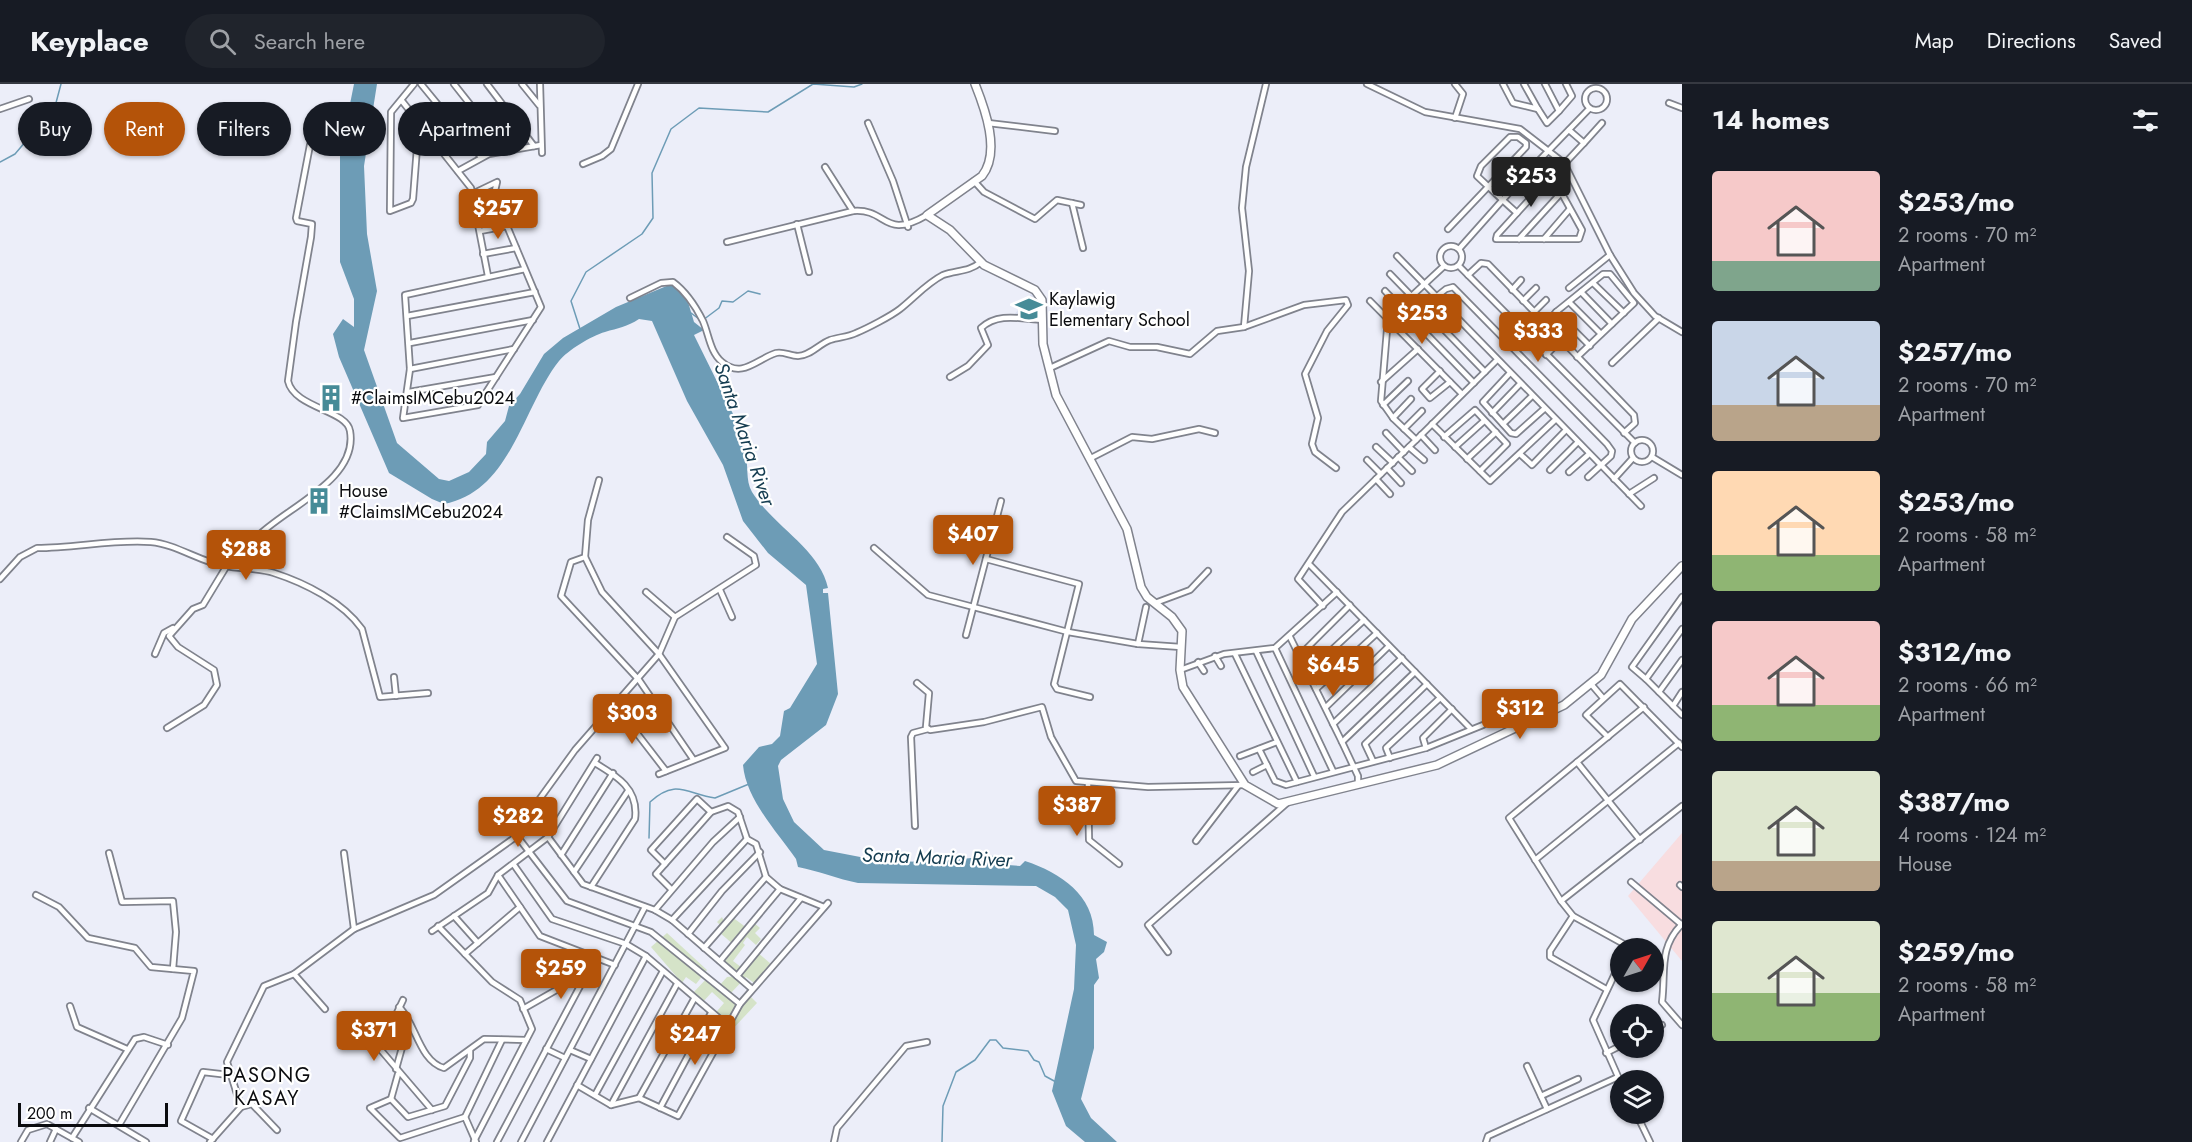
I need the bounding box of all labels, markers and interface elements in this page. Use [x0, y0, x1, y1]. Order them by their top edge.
search box [185, 14, 605, 68]
text: Keyplace [30, 21, 149, 62]
icon: search [206, 25, 239, 58]
text: Search here [254, 25, 365, 57]
text: Map [1915, 26, 1954, 56]
text: Directions [1987, 26, 2076, 56]
text: Saved [2109, 26, 2162, 56]
text: 14 homes [1712, 101, 1829, 139]
chip: Buy [18, 102, 92, 156]
chip: Rent [104, 102, 185, 156]
chip: Filters [197, 102, 291, 156]
chip: New [303, 102, 386, 156]
chip: Apartment [398, 102, 531, 156]
icon: filters [2129, 104, 2162, 137]
pin: $253 [1495, 157, 1567, 208]
text: $253 [1506, 162, 1556, 191]
text: $253/mo [1898, 183, 2014, 221]
pin: $257 [462, 189, 534, 240]
text: $257 [473, 194, 523, 223]
icon: home [1760, 195, 1832, 267]
text: 2 rooms · 70 m² [1898, 221, 2036, 250]
text: Apartment [1898, 250, 1985, 279]
place label: Kaylawig Elementary School [1049, 286, 1190, 333]
school or university icon: Kaylawig Elementary School [1014, 294, 1044, 324]
pin: $253 [1386, 294, 1458, 345]
text: $253 [1397, 299, 1447, 328]
pin: $333 [1502, 312, 1574, 363]
text: $333 [1513, 317, 1563, 346]
text: $257/mo [1898, 333, 2012, 371]
icon: home [1760, 345, 1832, 417]
water label: Santa Maria River [706, 359, 783, 511]
text: 2 rooms · 70 m² [1898, 371, 2036, 400]
building icon: #ClaimsIMCebu2024 [316, 383, 346, 413]
place label: #ClaimsIMCebu2024 [351, 385, 515, 411]
text: Apartment [1898, 400, 1985, 429]
place label: House #ClaimsIMCebu2024 [339, 478, 503, 525]
text: $253/mo [1898, 483, 2014, 521]
building icon: House #ClaimsIMCebu2024 [304, 486, 334, 516]
icon: home [1760, 495, 1832, 567]
pin: $407 [937, 515, 1009, 566]
text: $407 [947, 520, 999, 549]
text: 2 rooms · 58 m² [1898, 521, 2036, 550]
pin: $288 [210, 530, 282, 581]
text: $288 [221, 535, 271, 564]
text: Apartment [1898, 550, 1985, 579]
text: $312/mo [1898, 633, 2011, 671]
icon: home [1760, 645, 1832, 717]
pin: $645 [1297, 646, 1369, 697]
text: $645 [1307, 651, 1359, 680]
text: 2 rooms · 66 m² [1898, 671, 2037, 700]
pin: $312 [1484, 689, 1556, 740]
pin: $303 [596, 694, 668, 745]
text: $312 [1496, 694, 1544, 723]
text: $303 [607, 699, 657, 728]
text: Apartment [1898, 700, 1985, 729]
text: $387/mo [1898, 783, 2010, 821]
pin: $387 [1041, 786, 1113, 837]
text: $387 [1052, 791, 1102, 820]
icon: home [1760, 795, 1832, 867]
pin: $282 [482, 797, 554, 848]
text: $282 [492, 802, 544, 831]
text: 4 rooms · 124 m² [1898, 821, 2046, 850]
water label: Santa Maria River [862, 840, 1014, 875]
text: House [1898, 850, 1952, 879]
text: $259/mo [1898, 933, 2014, 971]
north arrow [1610, 938, 1664, 992]
map controls [1610, 938, 1664, 1124]
icon: home [1760, 945, 1832, 1017]
pin: $259 [525, 949, 597, 1000]
text: $259 [535, 954, 587, 983]
text: 2 rooms · 58 m² [1898, 971, 2036, 1000]
text: Apartment [1898, 1000, 1985, 1029]
button: locate [1610, 1004, 1664, 1058]
pin: $371 [338, 1011, 410, 1062]
pin: $247 [659, 1015, 731, 1066]
text: $371 [351, 1016, 397, 1045]
text: $247 [669, 1020, 721, 1049]
district label: PASONG KASAY [222, 1061, 312, 1113]
button: layers [1610, 1070, 1664, 1124]
scale bar [18, 1100, 168, 1128]
text: 200 m [27, 1102, 73, 1125]

